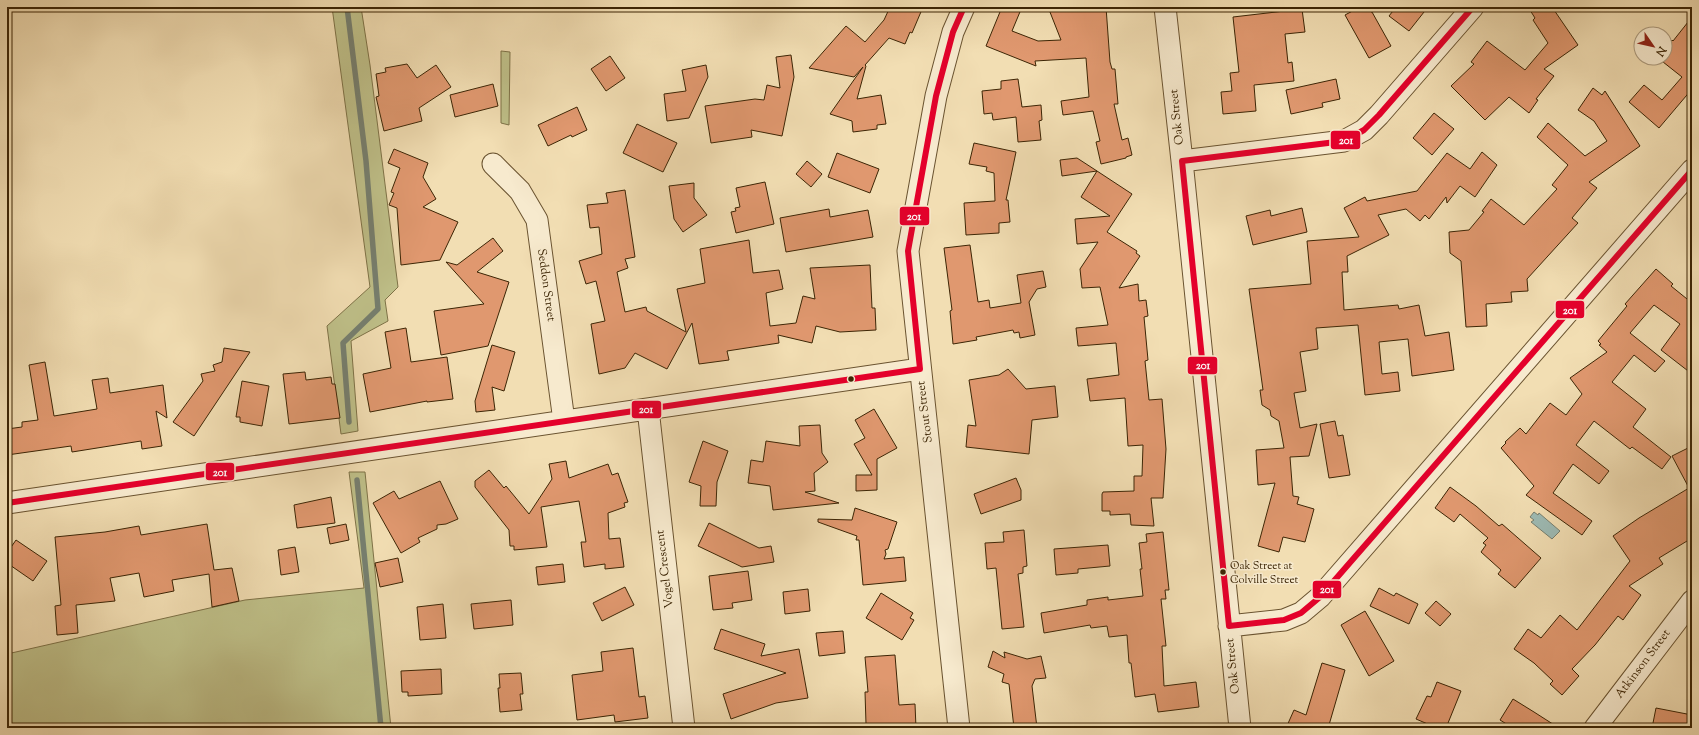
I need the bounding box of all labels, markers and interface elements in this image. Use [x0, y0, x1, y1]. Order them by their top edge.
north arrow [1633, 26, 1673, 66]
text: N [1651, 42, 1670, 59]
street label: Oak Street [1165, 88, 1189, 146]
line badge: 201 [1330, 130, 1361, 150]
text: 201 [1339, 133, 1354, 149]
line badge: 201 [899, 206, 930, 226]
text: 201 [907, 209, 922, 225]
street label: Seddon Street [532, 247, 560, 323]
line badge: 201 [1555, 300, 1585, 319]
text: 201 [1563, 303, 1578, 319]
line badge: 201 [1187, 356, 1218, 375]
text: 201 [1196, 358, 1211, 374]
unlabelled marker [846, 374, 856, 384]
street label: Stout Street [912, 380, 938, 444]
line badge: 201 [631, 400, 662, 419]
text: 201 [639, 402, 654, 418]
line badge: 201 [205, 462, 235, 481]
text: 201 [213, 465, 228, 481]
street label: Vogel Crescent [651, 529, 679, 609]
place label: Oak Street at Colville Street [1230, 558, 1298, 588]
marker: Oak Street at Colville Street [1218, 567, 1228, 577]
line badge: 201 [1312, 580, 1342, 599]
text: 201 [1320, 582, 1335, 598]
street label: Atkinson Street [1611, 626, 1675, 702]
street label: Oak Street [1221, 637, 1245, 695]

